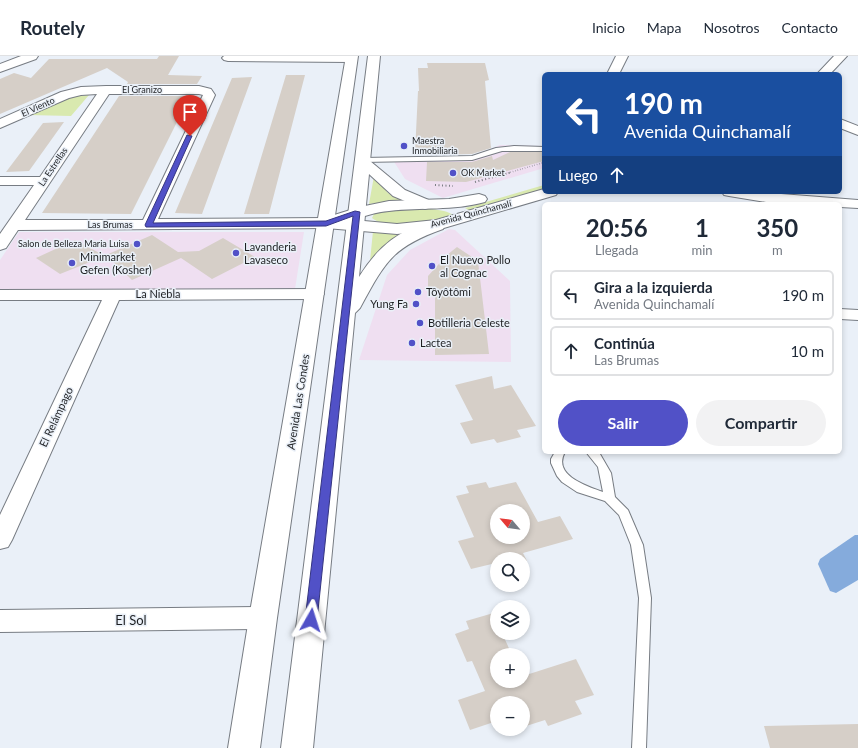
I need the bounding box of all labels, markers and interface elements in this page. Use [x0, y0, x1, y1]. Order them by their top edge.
text: Routely [20, 16, 85, 39]
text: Inicio [592, 19, 625, 36]
text: Mapa [647, 19, 681, 36]
text: Nosotros [703, 19, 760, 36]
text: Contacto [782, 19, 838, 36]
street label: El Granizo [122, 84, 162, 95]
text: 190 m [624, 86, 703, 120]
icon: left [558, 88, 610, 140]
street label: El Viento [19, 94, 56, 119]
pin [173, 95, 207, 136]
icon: arrive [179, 101, 201, 123]
text: Avenida Quinchamalí [624, 120, 791, 142]
place label: Maestra Inmobiliaria [412, 135, 458, 156]
marker: Maestra Inmobiliaria [399, 141, 409, 151]
street label: La Estrellas [36, 145, 70, 188]
icon: ahead [606, 164, 628, 186]
text: Luego [558, 166, 598, 184]
place label: OK Market [461, 167, 505, 178]
marker: OK Market [448, 168, 458, 178]
street label: Avenida Quinchamalí [429, 197, 513, 230]
text: 20:56 [586, 213, 648, 242]
text: 1 [695, 213, 709, 242]
text: 350 [756, 213, 798, 242]
street label: Las Brumas [87, 219, 133, 230]
place label: Salon de Belleza Maria Luisa [18, 238, 129, 249]
marker: Salon de Belleza Maria Luisa [132, 239, 142, 249]
place label: Lavanderia Lavaseco [244, 240, 296, 266]
text: Llegada [595, 242, 639, 258]
text: min [692, 242, 713, 258]
text: m [772, 242, 783, 258]
marker: Lavanderia Lavaseco [231, 248, 241, 258]
place label: Minimarket Gefen (Kosher) [80, 250, 152, 276]
place label: El Nuevo Pollo al Cognac [440, 253, 510, 279]
marker: Minimarket Gefen (Kosher) [67, 258, 77, 268]
marker: El Nuevo Pollo al Cognac [427, 261, 437, 271]
text: Gira a la izquierda [594, 278, 713, 296]
icon: left [560, 284, 582, 306]
place label: Tôyôtômi [426, 285, 471, 298]
text: 190 m [782, 286, 824, 304]
street label: La Niebla [136, 287, 180, 300]
marker: Tôyôtômi [413, 287, 423, 297]
text: Avenida Quinchamalí [594, 296, 714, 312]
place label: Yung Fa [370, 297, 408, 310]
marker: Yung Fa [411, 299, 421, 309]
place label: Botilleria Celeste [428, 316, 510, 329]
marker: Botilleria Celeste [415, 318, 425, 328]
text: Continúa [594, 334, 655, 352]
place label: Lactea [420, 336, 452, 349]
marker: Lactea [407, 338, 417, 348]
icon: ahead [560, 340, 582, 362]
text: 10 m [790, 342, 824, 360]
text: Las Brumas [594, 352, 659, 368]
street label: Avenida Las Condes [284, 353, 312, 451]
street label: El Relámpago [36, 385, 75, 449]
button: Salir [558, 400, 688, 446]
button: Compartir [696, 400, 826, 446]
north arrow [490, 504, 530, 544]
map controls [490, 504, 530, 736]
button: search [490, 552, 530, 592]
position arrow [290, 599, 332, 641]
button: layers [490, 600, 530, 640]
street label: El Sol [115, 612, 147, 628]
button: + [490, 648, 530, 688]
button: − [490, 696, 530, 736]

